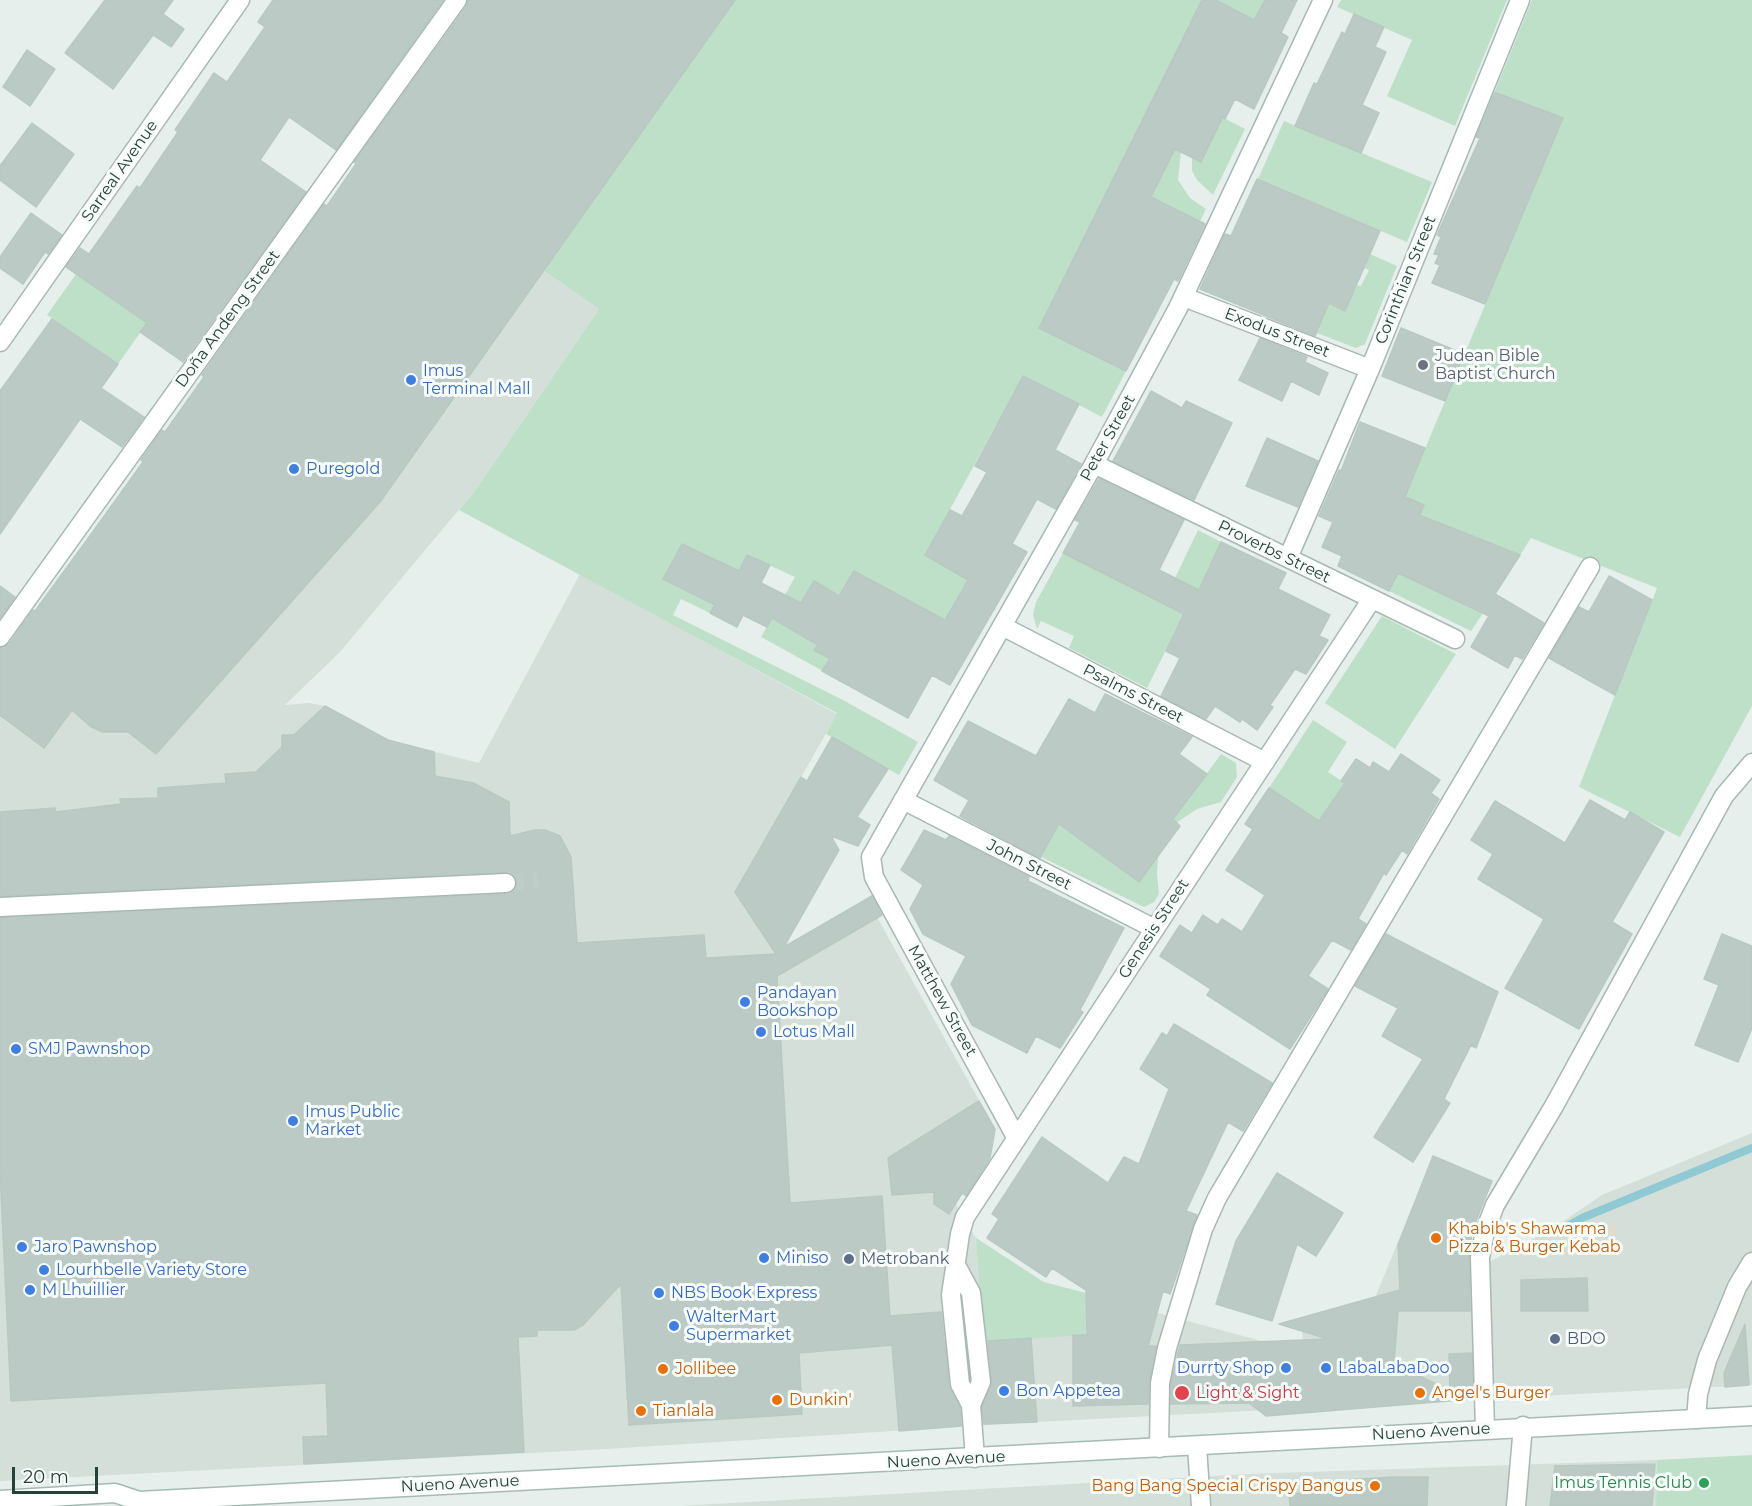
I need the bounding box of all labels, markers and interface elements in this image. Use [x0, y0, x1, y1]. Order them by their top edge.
street label: Sarreal Avenue [78, 117, 162, 225]
street label: Corinthian Street [1371, 213, 1441, 347]
street label: Doña Andeng Street [172, 247, 284, 391]
street label: Exodus Street [1222, 304, 1332, 362]
place label: Judean Bible Baptist Church [1435, 346, 1555, 384]
marker: Judean Bible Baptist Church [1416, 358, 1430, 372]
place label: Imus Terminal Mall [423, 361, 531, 399]
marker: Imus Terminal Mall [404, 373, 418, 387]
street label: Peter Street [1076, 391, 1140, 485]
place label: Puregold [306, 459, 380, 479]
marker: Puregold [287, 462, 301, 476]
street label: Proverbs Street [1215, 516, 1333, 588]
street label: Psalms Street [1079, 660, 1187, 728]
street label: John Street [984, 836, 1074, 894]
street label: Genesis Street [1115, 876, 1193, 982]
street label: Matthew Street [903, 942, 981, 1060]
place label: Pandayan Bookshop [757, 983, 838, 1021]
marker: Pandayan Bookshop [738, 995, 752, 1009]
place label: Lotus Mall [773, 1022, 855, 1042]
marker: Lotus Mall [754, 1025, 768, 1039]
place label: SMJ Pawnshop [28, 1039, 150, 1059]
marker: SMJ Pawnshop [9, 1042, 23, 1056]
place label: Imus Public Market [305, 1102, 400, 1140]
marker: Imus Public Market [286, 1114, 300, 1128]
place label: Khabib's Shawarma Pizza & Burger Kebab [1448, 1219, 1621, 1257]
marker: Khabib's Shawarma Pizza & Burger Kebab [1429, 1231, 1443, 1245]
place label: Jaro Pawnshop [34, 1237, 157, 1257]
marker: Jaro Pawnshop [15, 1240, 29, 1254]
place label: Miniso [776, 1248, 829, 1268]
place label: Metrobank [861, 1249, 949, 1269]
marker: Miniso [757, 1251, 771, 1265]
marker: Metrobank [842, 1252, 856, 1266]
place label: Lourhbelle Variety Store [56, 1260, 247, 1280]
marker: Lourhbelle Variety Store [37, 1263, 51, 1277]
place label: M Lhuillier [42, 1280, 126, 1300]
marker: M Lhuillier [23, 1283, 37, 1297]
place label: NBS Book Express [671, 1283, 817, 1303]
marker: NBS Book Express [652, 1286, 666, 1300]
place label: WalterMart Supermarket [686, 1307, 791, 1345]
marker: WalterMart Supermarket [667, 1319, 681, 1333]
place label: BDO [1567, 1329, 1606, 1349]
marker: BDO [1548, 1332, 1562, 1346]
place label: Durrty Shop [1177, 1358, 1274, 1378]
place label: LabaLabaDoo [1338, 1358, 1449, 1378]
place label: Jollibee [675, 1359, 736, 1379]
marker: Durrty Shop [1279, 1361, 1293, 1375]
marker: LabaLabaDoo [1319, 1361, 1333, 1375]
marker: Jollibee [656, 1362, 670, 1376]
place label: Bon Appetea [1016, 1381, 1121, 1401]
place label: Light & Sight [1196, 1383, 1300, 1403]
place label: Angel's Burger [1432, 1383, 1551, 1403]
marker: Bon Appetea [997, 1384, 1011, 1398]
marker: Light & Sight [1173, 1384, 1191, 1402]
marker: Angel's Burger [1413, 1386, 1427, 1400]
place label: Dunkin' [789, 1390, 852, 1410]
marker: Dunkin' [770, 1393, 784, 1407]
place label: Tianlala [653, 1401, 714, 1421]
marker: Tianlala [634, 1404, 648, 1418]
street label: Nueno Avenue [1371, 1419, 1491, 1445]
street label: Nueno Avenue [886, 1447, 1006, 1473]
scale bar [15, 1455, 100, 1493]
text: 20 m [23, 1466, 69, 1488]
street label: Nueno Avenue [400, 1471, 520, 1497]
place label: Imus Tennis Club [1554, 1473, 1692, 1493]
place label: Bang Bang Special Crispy Bangus [1092, 1476, 1363, 1496]
marker: Imus Tennis Club [1697, 1476, 1711, 1490]
marker: Bang Bang Special Crispy Bangus [1368, 1479, 1382, 1493]

